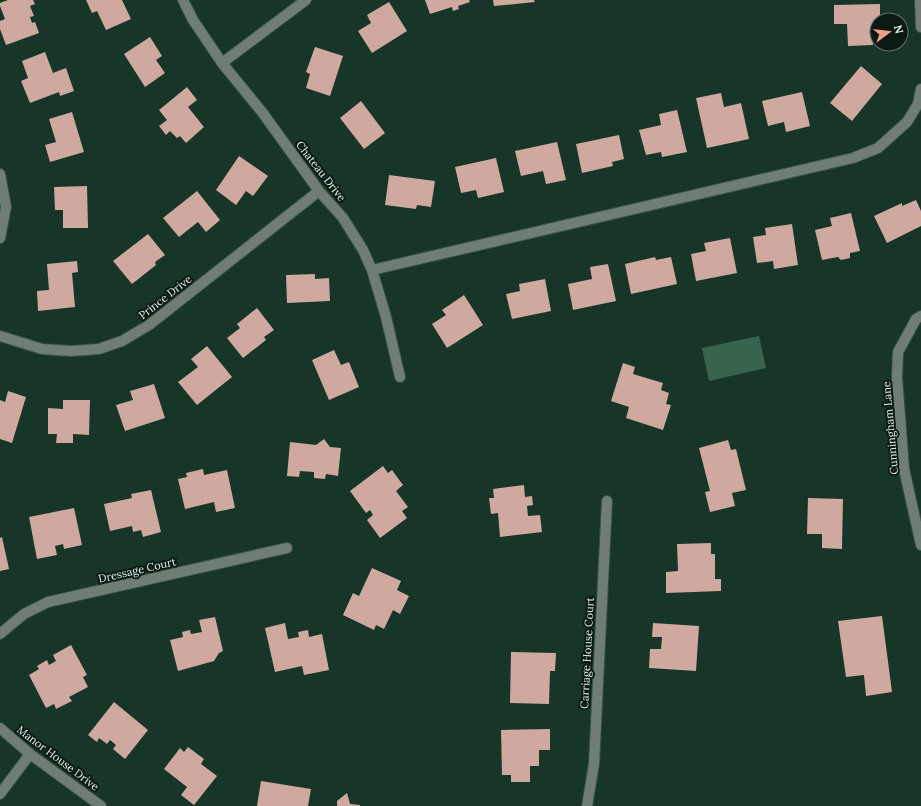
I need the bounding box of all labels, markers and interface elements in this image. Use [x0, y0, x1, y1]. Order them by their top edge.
north arrow [869, 12, 909, 52]
text: N [891, 23, 907, 36]
street label: Chateau Drive [293, 138, 349, 204]
street label: Prince Drive [136, 272, 194, 322]
street label: Cunningham Lane [879, 381, 901, 475]
street label: Dressage Court [97, 554, 178, 586]
street label: Carriage House Court [577, 596, 597, 709]
street label: Manor House Drive [14, 723, 102, 794]

